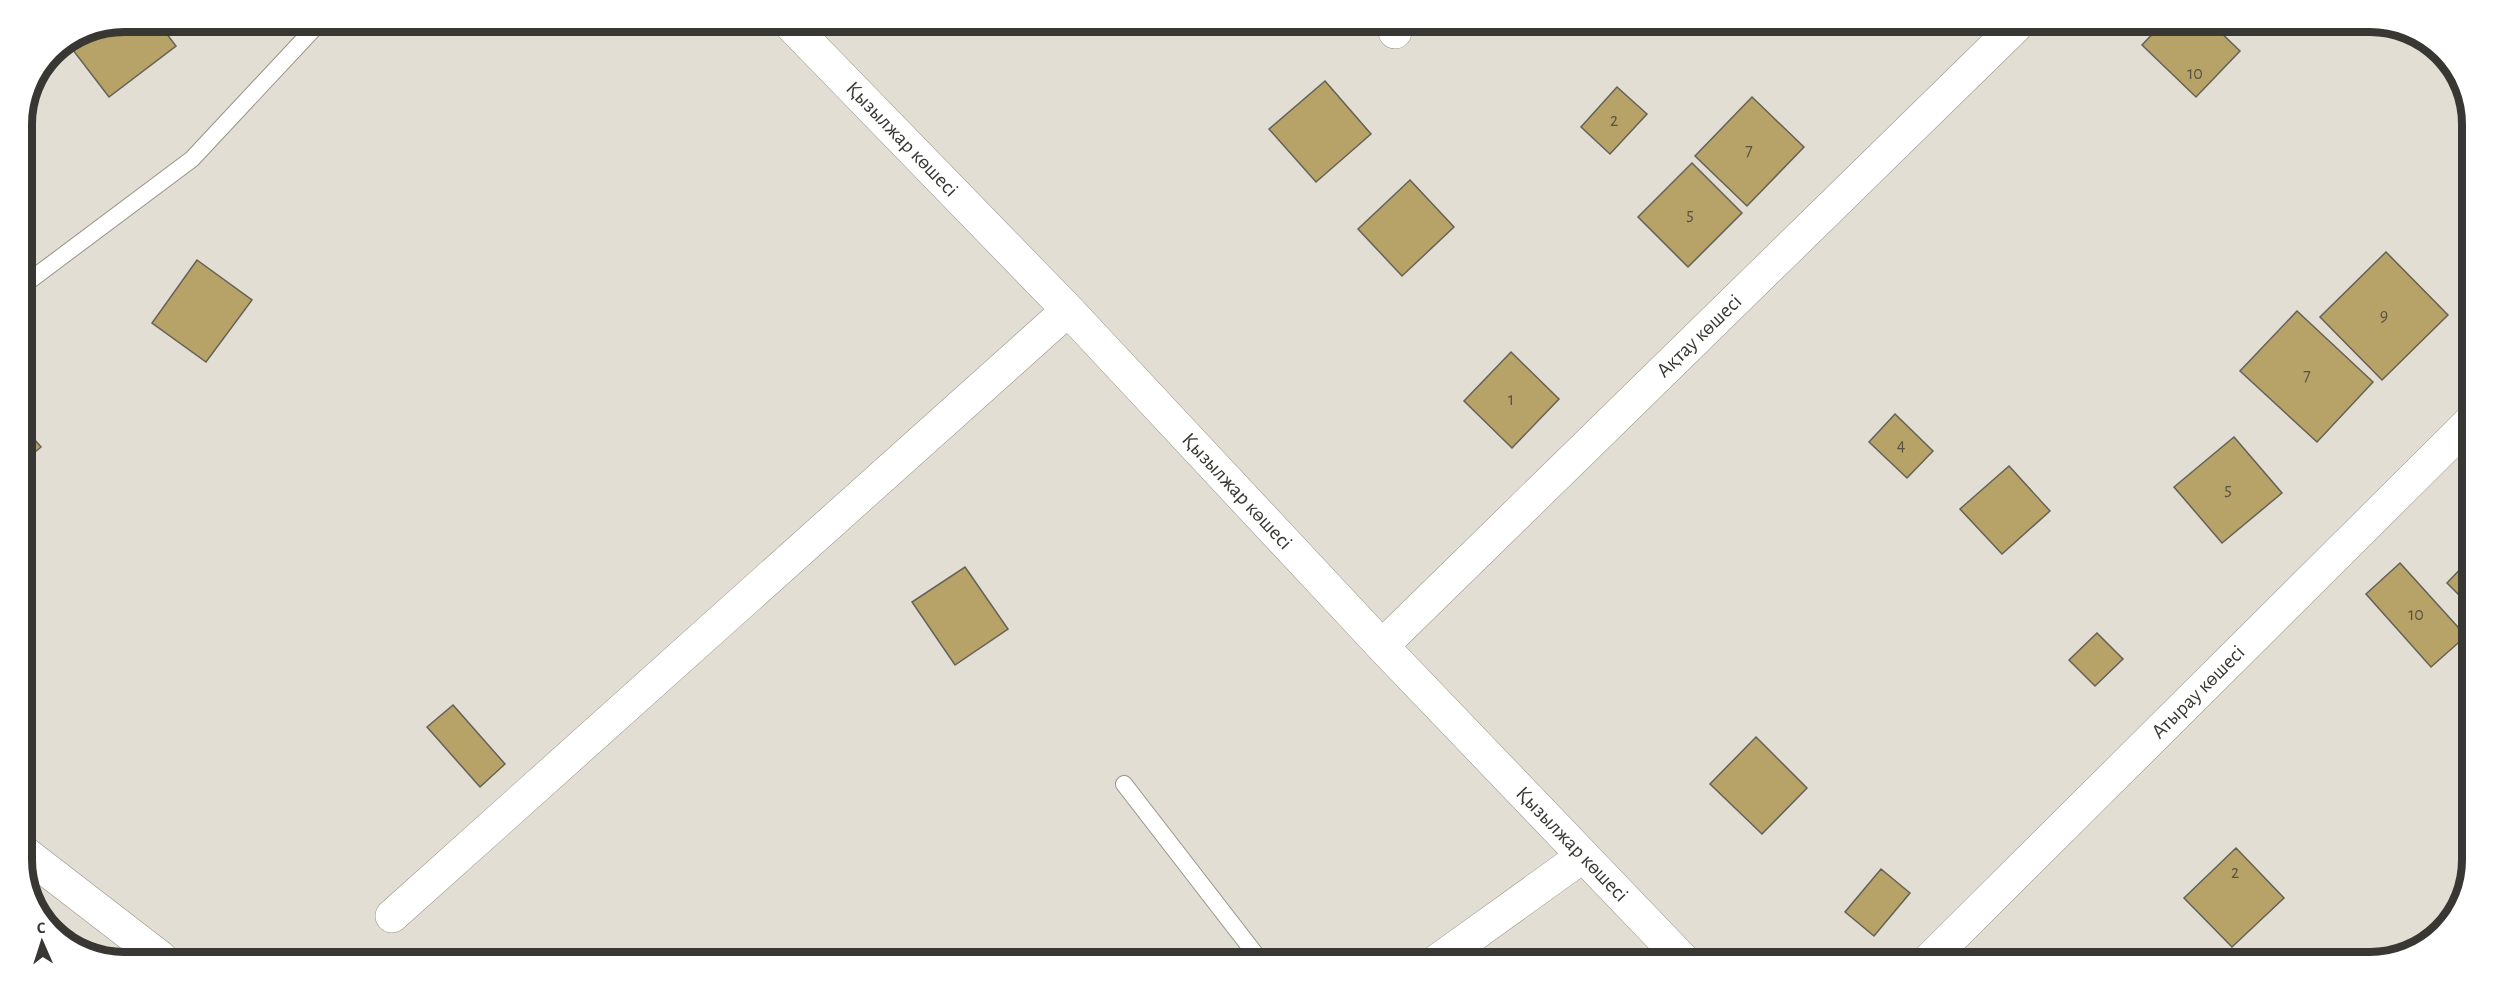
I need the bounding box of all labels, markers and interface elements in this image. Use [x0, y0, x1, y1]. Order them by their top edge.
house number: 10 [2187, 65, 2203, 83]
street label: Қызылжар көшесі [842, 77, 962, 201]
house number: 2 [1610, 112, 1618, 130]
house number: 7 [1745, 142, 1753, 160]
house number: 5 [1686, 206, 1694, 224]
street label: Ақтау көшесі [1652, 291, 1746, 381]
house number: 9 [2380, 307, 2388, 325]
house number: 7 [2303, 367, 2311, 385]
house number: 1 [1508, 391, 1514, 409]
street label: Қызылжар көшесі [1178, 429, 1296, 553]
house number: 4 [1897, 437, 1906, 455]
house number: 5 [2224, 481, 2232, 499]
house number: 10 [2408, 606, 2424, 624]
street label: Атырау көшесі [2147, 641, 2249, 743]
street label: Қызылжар көшесі [1512, 782, 1632, 906]
house number: 2 [2231, 864, 2239, 882]
north arrow [12, 912, 72, 972]
text: С [36, 920, 46, 936]

